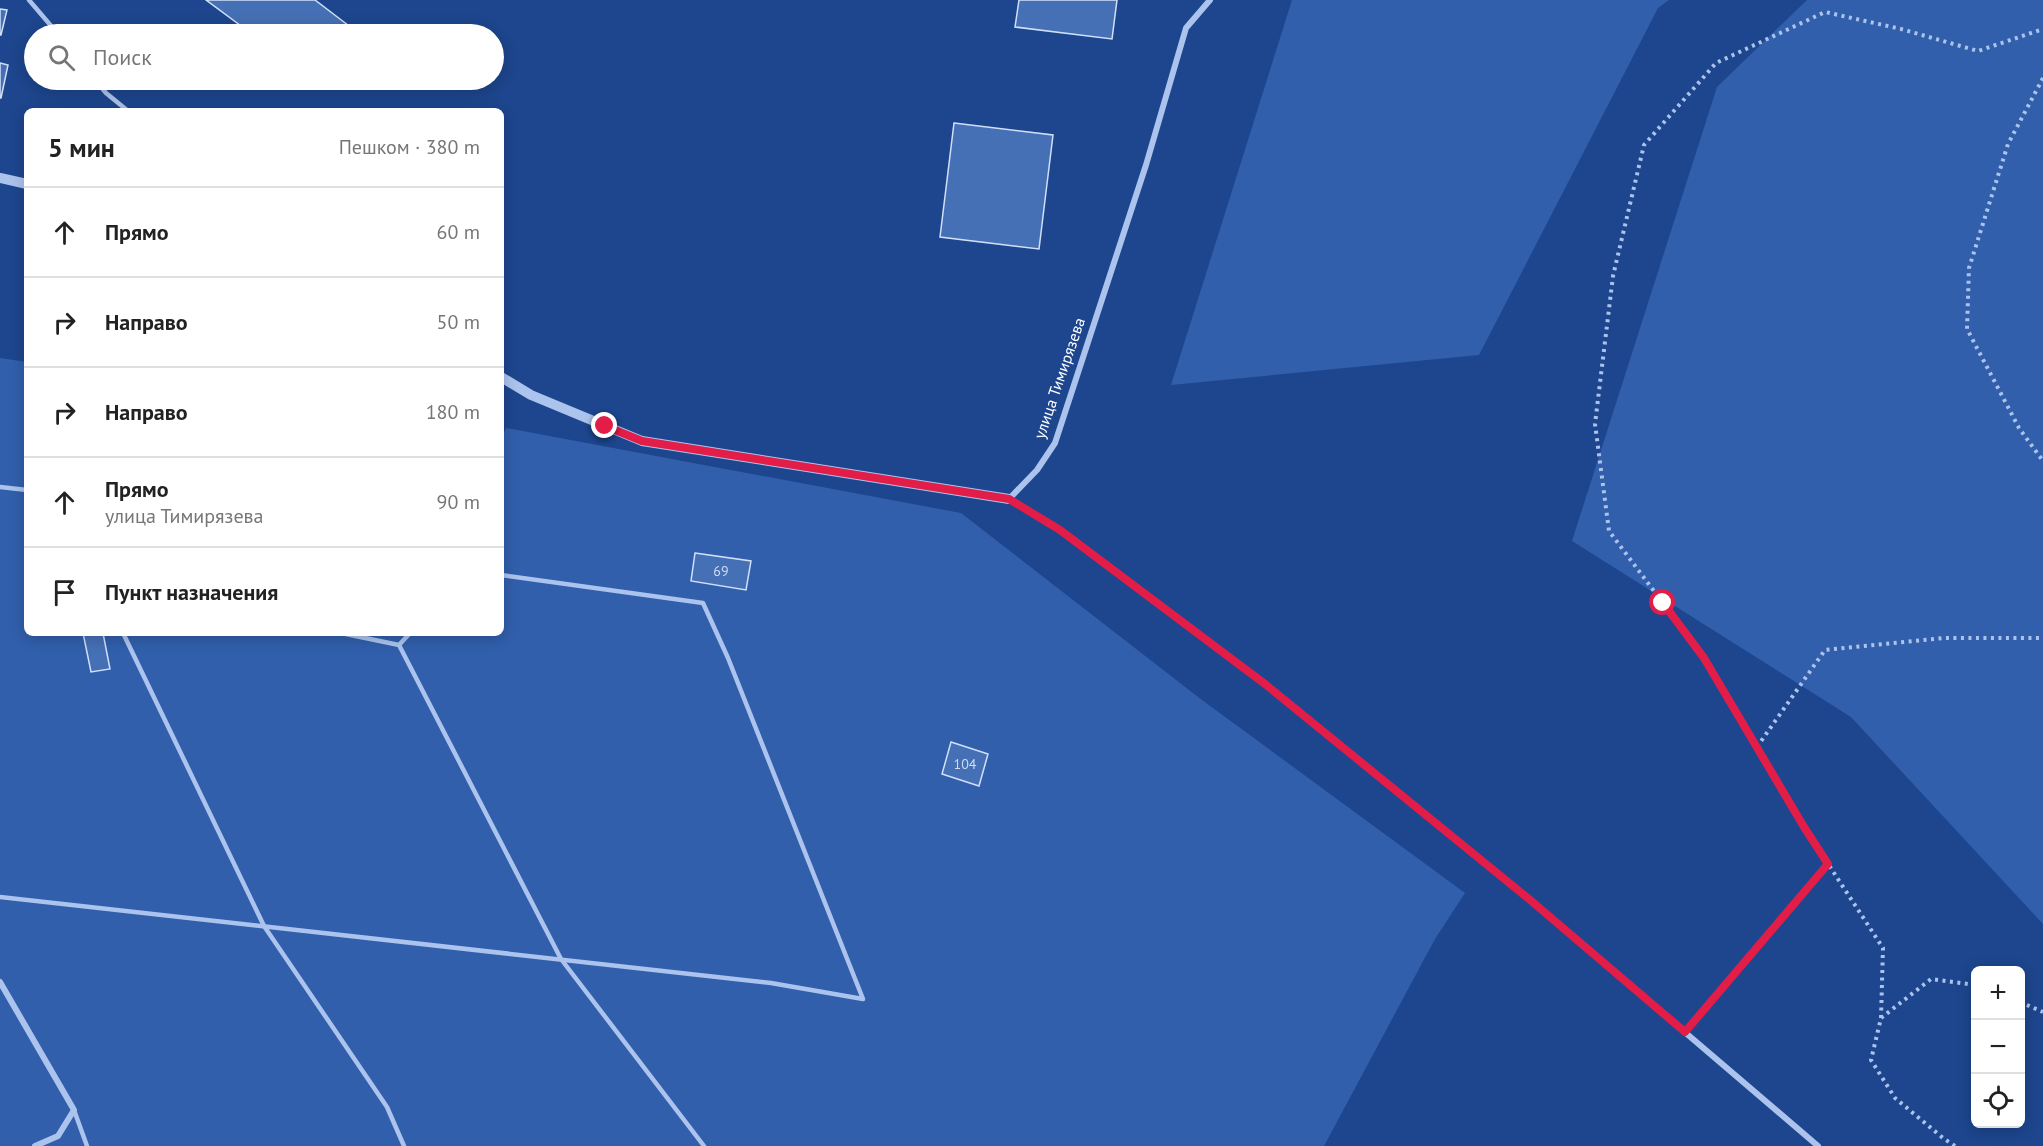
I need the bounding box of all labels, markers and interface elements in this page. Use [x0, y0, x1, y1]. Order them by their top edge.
search box [24, 24, 504, 90]
icon: search [45, 41, 78, 74]
text: Поиск [93, 43, 152, 71]
text: 5 мин [48, 131, 115, 164]
text: Пешком · 380 m [339, 134, 480, 160]
icon: ahead [48, 216, 81, 249]
text: Прямо [105, 218, 168, 246]
text: 60 m [437, 219, 480, 245]
icon: right [48, 306, 81, 339]
text: Направо [105, 308, 188, 336]
text: 50 m [437, 309, 480, 335]
street label: улица Тимирязева [1029, 315, 1089, 441]
icon: right [48, 396, 81, 429]
text: Направо [105, 398, 188, 426]
text: 180 m [426, 399, 480, 425]
route end [591, 412, 617, 438]
text: Прямо [105, 475, 168, 503]
icon: ahead [48, 486, 81, 519]
text: 90 m [437, 489, 480, 515]
text: улица Тимирязева [105, 503, 263, 529]
house number: 69 [713, 562, 729, 580]
icon: arrive [48, 576, 81, 609]
text: Пункт назначения [105, 578, 278, 606]
route start [1649, 589, 1675, 615]
house number: 104 [954, 755, 977, 773]
map controls [1971, 966, 2025, 1128]
button: + [1971, 966, 2025, 1020]
button: − [1971, 1020, 2025, 1074]
button: locate [1971, 1074, 2025, 1128]

